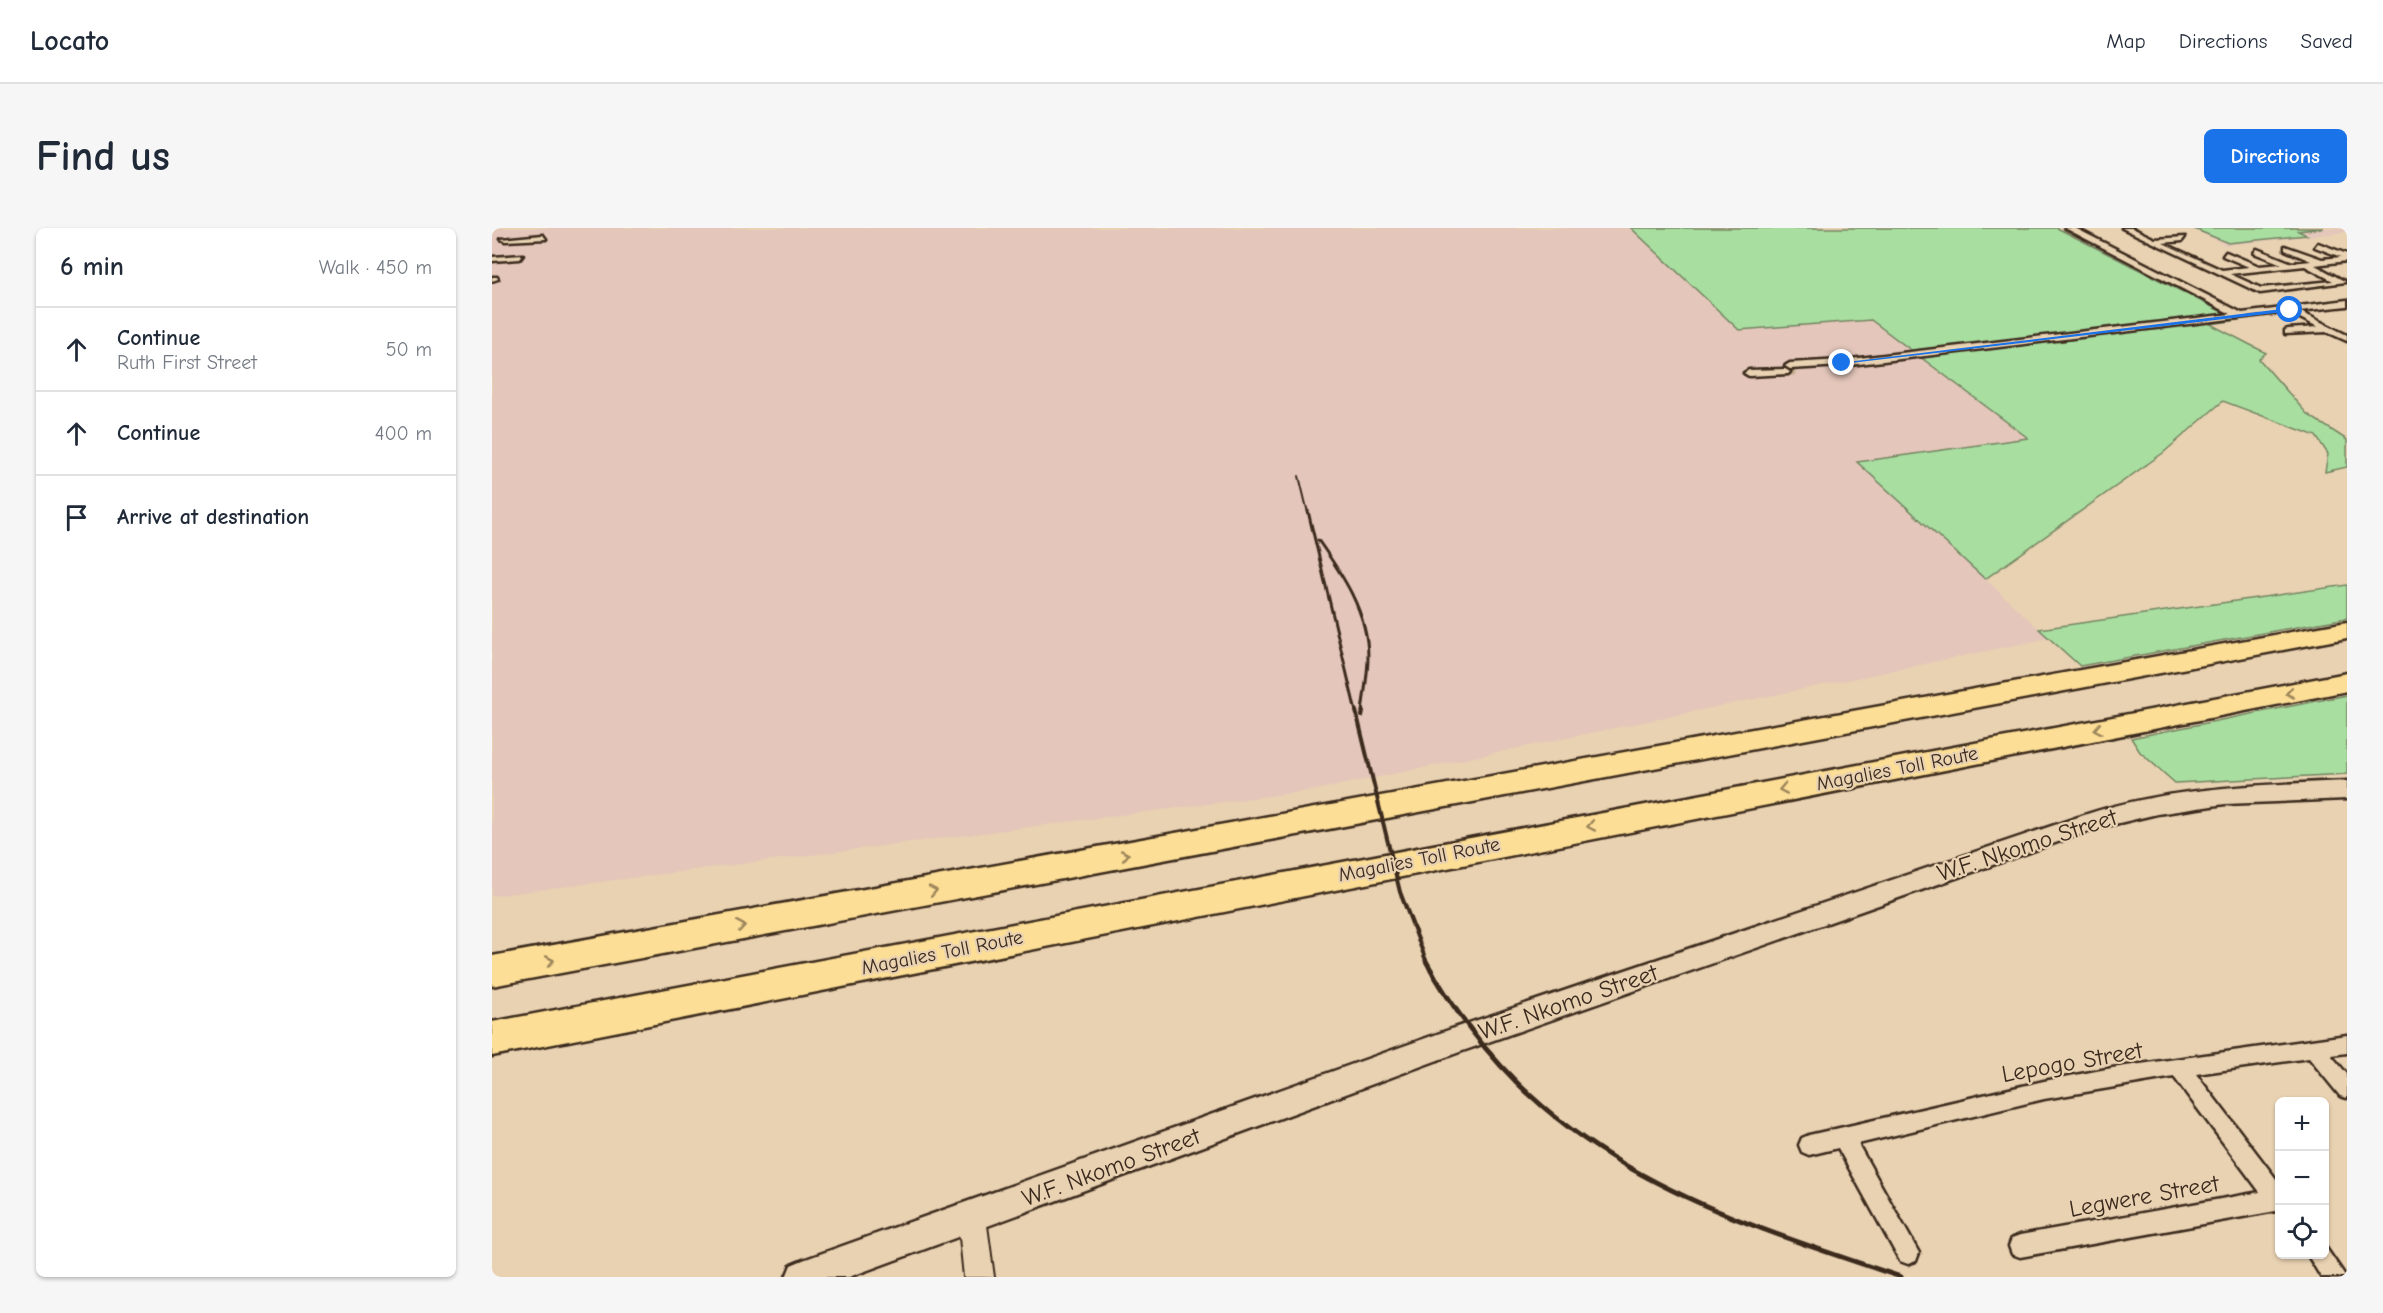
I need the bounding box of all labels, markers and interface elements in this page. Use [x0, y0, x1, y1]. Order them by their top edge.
text: Locato [30, 25, 109, 57]
text: Map [2106, 29, 2146, 53]
text: Directions [2179, 29, 2268, 53]
text: Saved [2301, 29, 2353, 53]
button: Directions [2204, 129, 2347, 183]
text: Find us [36, 132, 170, 181]
text: 6 min [60, 252, 124, 282]
text: Walk · 450 m [319, 256, 432, 279]
route start [2276, 296, 2302, 322]
text: Continue [117, 325, 200, 351]
icon: ahead [60, 333, 93, 366]
text: 50 m [386, 338, 432, 361]
route end [1828, 349, 1854, 375]
text: Ruth First Street [117, 351, 257, 374]
icon: ahead [60, 417, 93, 450]
text: Continue [117, 420, 200, 446]
text: 400 m [375, 422, 432, 445]
icon: arrive [60, 501, 93, 534]
text: Arrive at destination [117, 504, 309, 530]
one-way arrow [2285, 686, 2295, 699]
one-way arrow [2093, 722, 2103, 735]
street label: Magalies Toll Route [1814, 742, 1980, 795]
one-way arrow [1778, 782, 1788, 795]
street label: W.F. Nkomo Street [1934, 802, 2121, 887]
one-way arrow [1586, 819, 1596, 832]
street label: Magalies Toll Route [1336, 833, 1502, 886]
one-way arrow [1120, 849, 1130, 862]
one-way arrow [928, 885, 938, 898]
one-way arrow [736, 920, 746, 933]
street label: Magalies Toll Route [859, 926, 1025, 979]
one-way arrow [545, 955, 554, 967]
street label: W.F. Nkomo Street [1475, 958, 1662, 1046]
street label: Lepogo Street [1999, 1036, 2146, 1088]
map controls [2275, 1097, 2329, 1259]
button: + [2275, 1097, 2329, 1151]
street label: W.F. Nkomo Street [1018, 1121, 1205, 1212]
button: − [2275, 1151, 2329, 1205]
street label: Legwere Street [2067, 1169, 2222, 1223]
button: locate [2275, 1205, 2329, 1259]

